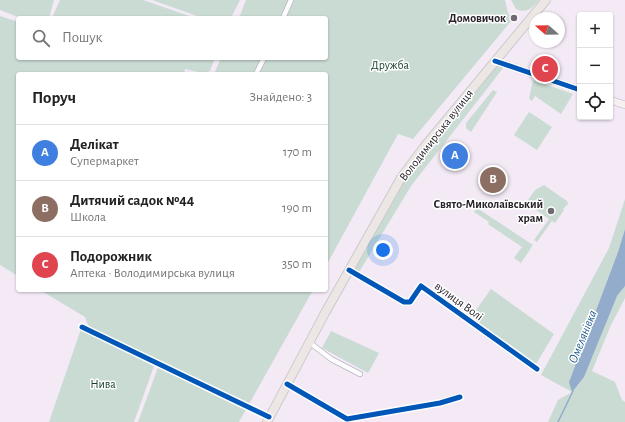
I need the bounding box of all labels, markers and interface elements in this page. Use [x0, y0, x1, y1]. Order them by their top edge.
place label: Домовичок [449, 12, 506, 24]
north arrow [529, 12, 565, 48]
map controls [577, 12, 613, 120]
button: + [577, 12, 613, 48]
marker: Домовичок [509, 13, 519, 23]
search box [16, 16, 328, 60]
icon: search [30, 27, 52, 49]
text: Пошук [62, 30, 102, 45]
button: − [577, 48, 613, 84]
pin: C [532, 54, 558, 84]
park label: Дружба [371, 59, 410, 72]
button: locate [577, 84, 613, 120]
street label: Володимирська вулиця [397, 87, 476, 183]
text: Поруч [32, 89, 76, 106]
text: Знайдено: 3 [249, 91, 312, 104]
text: Делікат [70, 137, 119, 152]
pin: A [442, 141, 468, 171]
text: A [41, 146, 49, 159]
text: 170 m [283, 146, 312, 159]
text: Супермаркет [70, 155, 139, 168]
pin: B [480, 165, 506, 195]
text: Дитячий садок №44 [70, 193, 194, 208]
place label: Свято-Миколаївський храм [434, 198, 543, 224]
text: B [41, 202, 49, 215]
text: 190 m [282, 202, 312, 215]
marker: Свято-Миколаївський храм [546, 206, 556, 216]
text: Школа [70, 211, 106, 224]
your location [373, 240, 393, 260]
text: Подорожник [70, 249, 152, 264]
text: C [42, 258, 48, 271]
text: 350 m [282, 258, 312, 271]
text: Аптека · Володимирська вулиця [70, 267, 235, 280]
street label: вулиця Волі [432, 279, 486, 323]
water label: Омелянівка [566, 308, 600, 365]
park label: Нива [90, 378, 116, 390]

